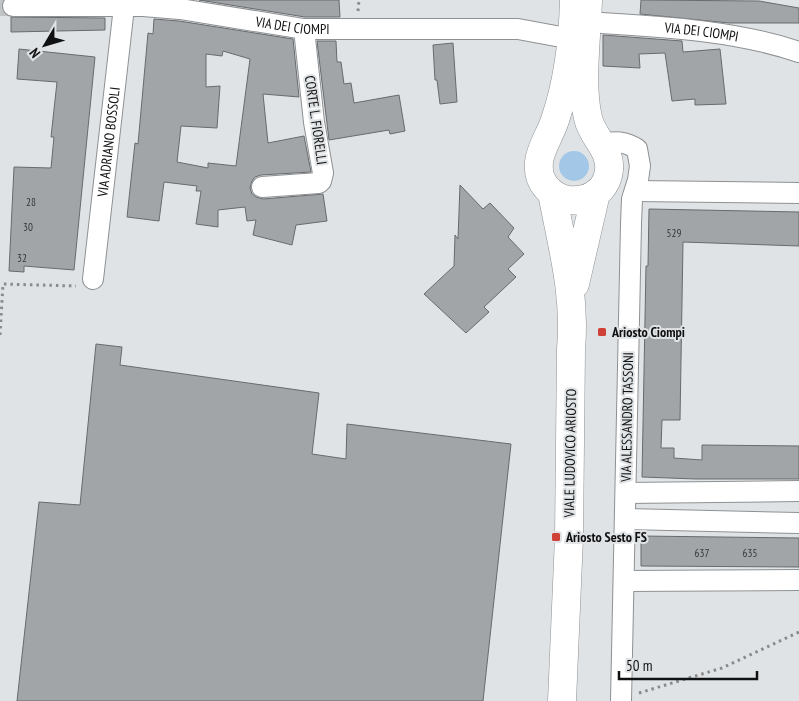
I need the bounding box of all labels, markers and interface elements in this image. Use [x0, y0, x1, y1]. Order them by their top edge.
street label: VIA DEI CIOMPI [253, 12, 329, 38]
street label: VIA DEI CIOMPI [663, 18, 740, 46]
north arrow [20, 20, 70, 70]
text: N [25, 44, 44, 62]
street label: CORTE L. FIORELLI [301, 74, 331, 166]
street label: VIA ADRIANO BOSSOLI [93, 86, 124, 199]
house number: 28 [26, 195, 36, 209]
house number: 30 [23, 220, 33, 234]
house number: 529 [667, 226, 681, 240]
house number: 32 [17, 251, 27, 265]
place label: Ariosto Ciompi [611, 323, 685, 341]
marker: Ariosto Ciompi [596, 326, 608, 338]
street label: VIA ALESSANDRO TASSONI [617, 352, 637, 483]
street label: VIALE LUDOVICO ARIOSTO [560, 388, 580, 519]
place label: Ariosto Sesto FS [565, 528, 647, 546]
marker: Ariosto Sesto FS [550, 531, 562, 543]
house number: 637 [695, 546, 709, 560]
house number: 635 [743, 546, 757, 560]
scale bar [619, 648, 756, 680]
text: 50 m [626, 656, 652, 675]

